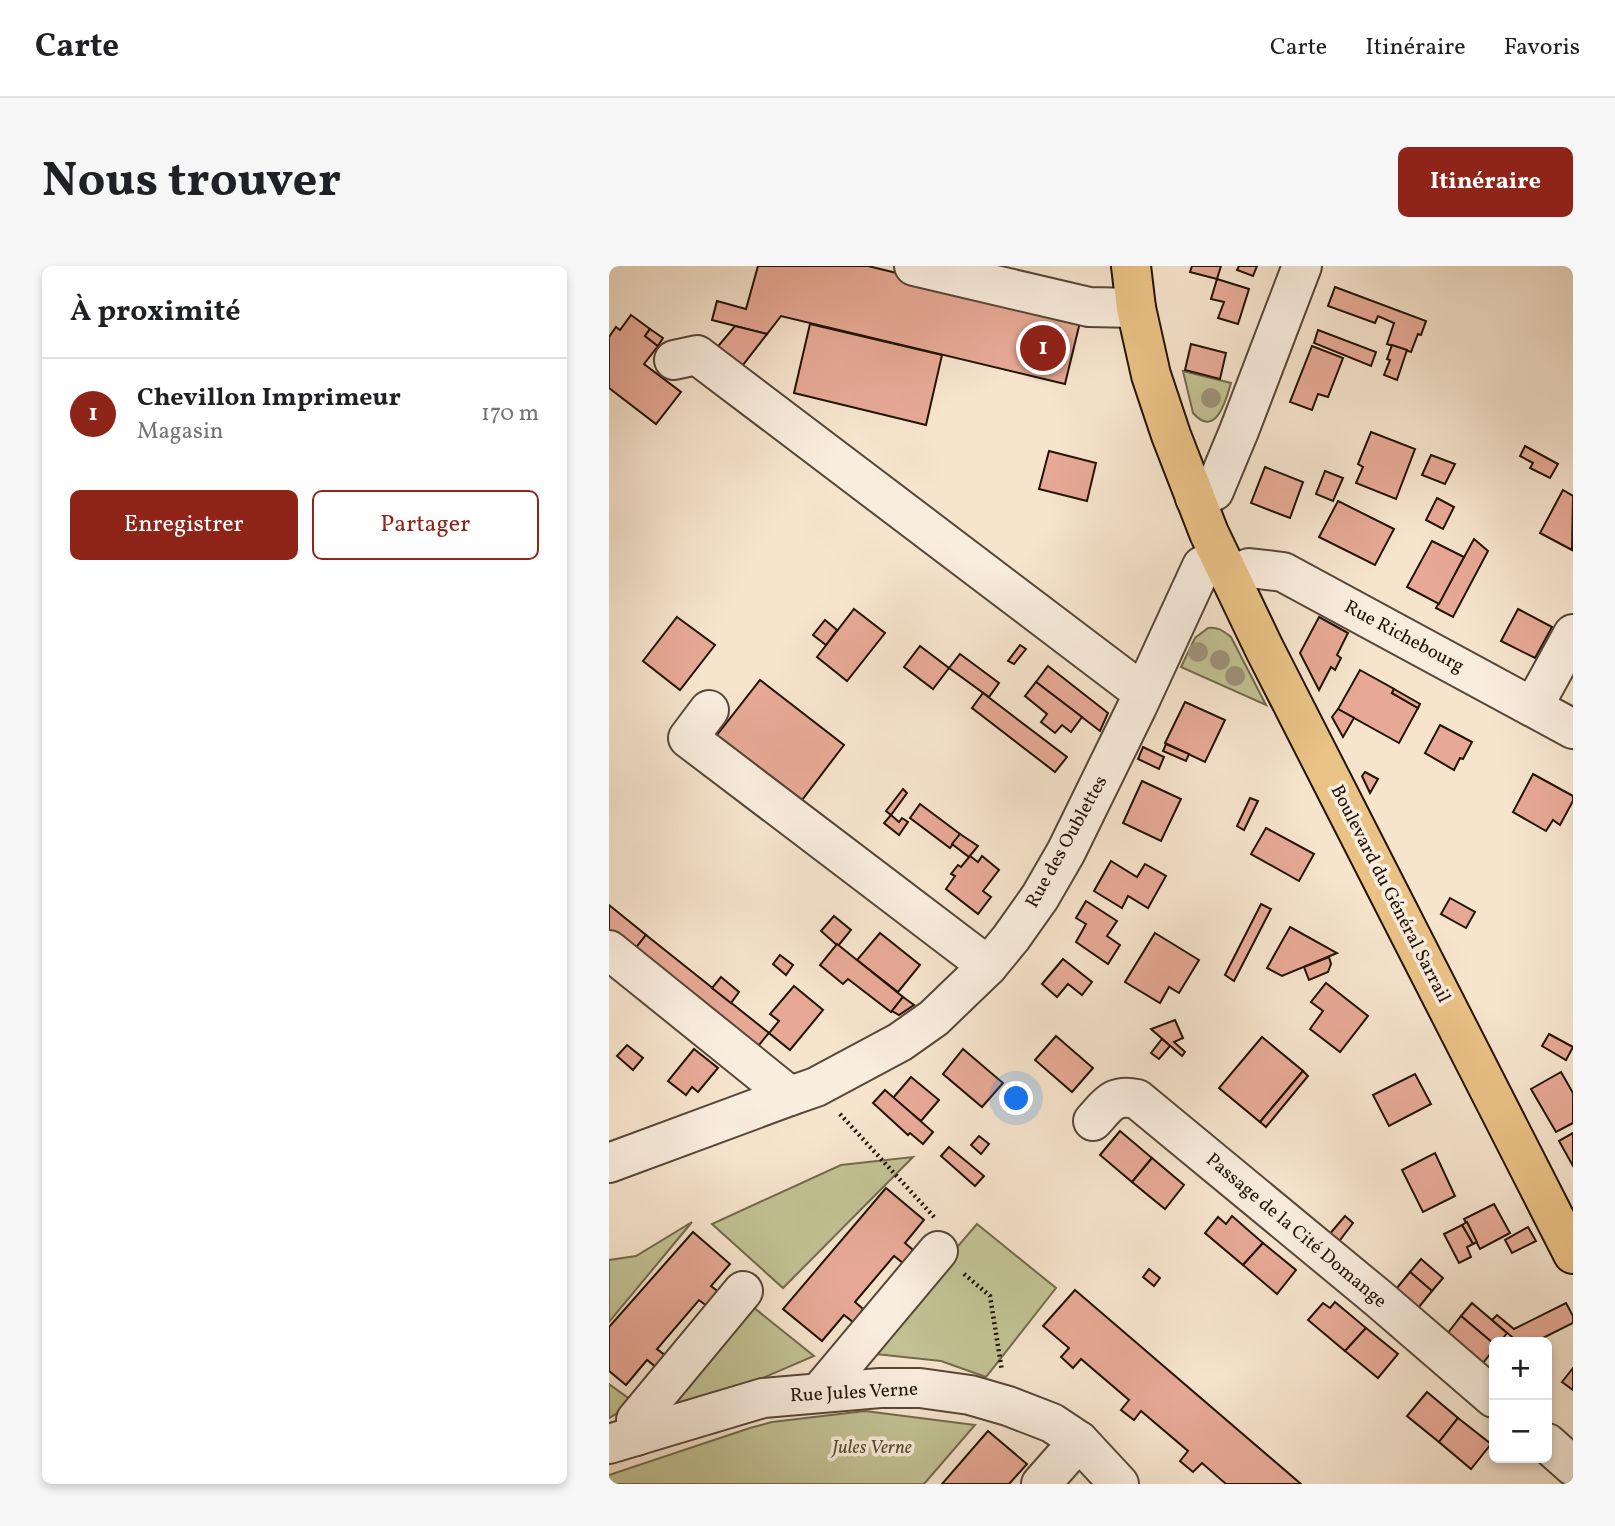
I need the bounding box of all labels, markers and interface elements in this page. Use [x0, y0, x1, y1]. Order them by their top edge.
text: Carte [35, 25, 119, 71]
text: Carte [1270, 31, 1327, 65]
text: Itinéraire [1365, 31, 1466, 65]
text: Favoris [1504, 31, 1580, 65]
button: Itinéraire [1398, 147, 1573, 217]
text: Nous trouver [42, 148, 341, 217]
text: À proximité [70, 291, 241, 333]
pin: 1 [1020, 322, 1066, 374]
text: Chevillon Imprimeur [137, 380, 401, 416]
text: 1 [88, 398, 98, 430]
text: 170 m [481, 398, 539, 430]
text: Magasin [137, 416, 224, 448]
button: Enregistrer [70, 490, 298, 560]
button: Partager [312, 490, 539, 560]
street label: Rue Richebourg [1339, 594, 1469, 680]
street label: Rue des Oublettes [1020, 771, 1114, 913]
street label: Boulevard du Général Sarrail [1324, 781, 1456, 1008]
your location [999, 1081, 1033, 1115]
street label: Passage de la Cité Domange [1200, 1147, 1392, 1315]
map controls [1489, 1337, 1552, 1463]
button: + [1489, 1337, 1552, 1400]
street label: Rue Jules Verne [789, 1377, 919, 1409]
button: − [1489, 1400, 1552, 1463]
park label: Jules Verne [830, 1435, 912, 1461]

